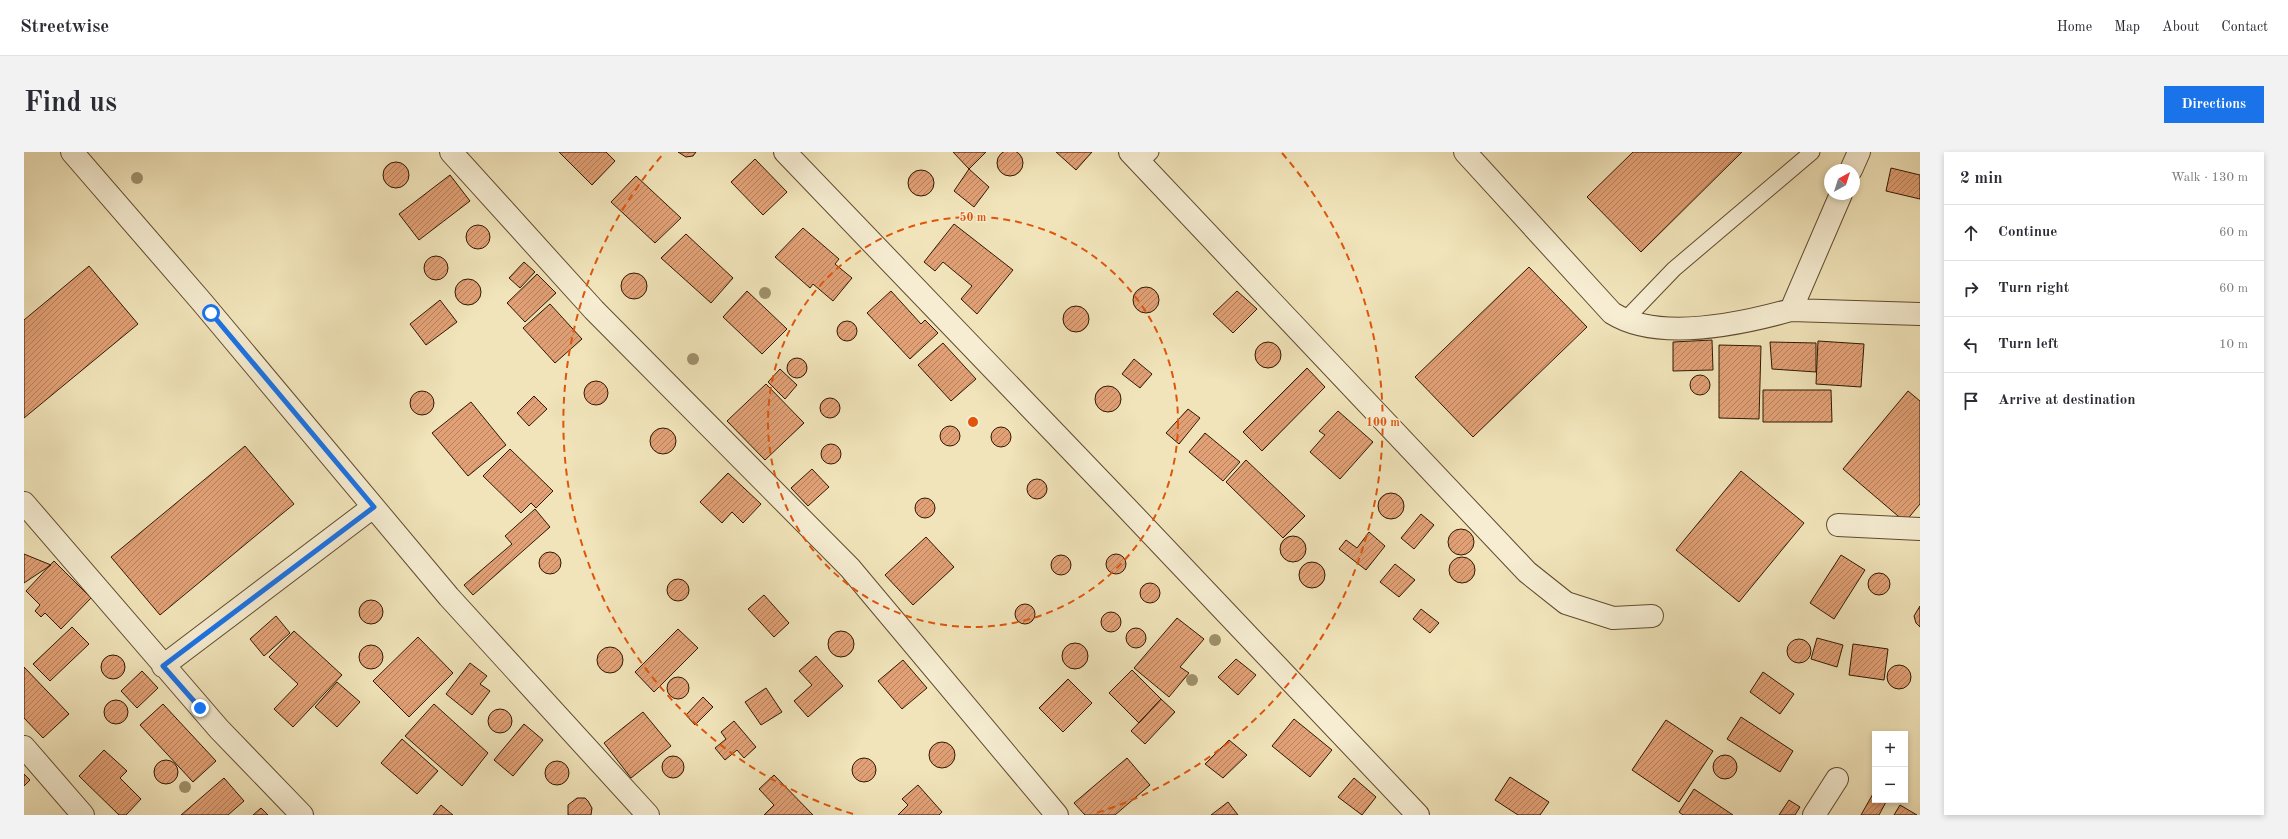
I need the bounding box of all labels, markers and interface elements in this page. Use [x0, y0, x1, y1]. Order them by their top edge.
text: Streetwise [20, 18, 109, 37]
text: Home [2057, 20, 2092, 34]
text: Map [2114, 20, 2140, 34]
text: About [2162, 20, 2199, 34]
text: Contact [2221, 20, 2268, 34]
button: Directions [2164, 86, 2264, 123]
text: Find us [24, 90, 117, 118]
north arrow [1824, 164, 1860, 200]
text: 2 min [1960, 170, 2003, 187]
text: Walk · 130 m [2171, 171, 2248, 184]
text: 50 m [960, 211, 987, 224]
icon: ahead [1960, 222, 1982, 244]
text: Continue [1998, 225, 2057, 240]
text: 60 m [2219, 226, 2248, 239]
icon: right [1960, 278, 1982, 300]
text: Turn right [1998, 281, 2069, 296]
text: 60 m [2219, 282, 2248, 295]
route start [202, 304, 220, 322]
icon: left [1960, 334, 1982, 356]
text: Turn left [1998, 337, 2058, 352]
text: 10 m [2219, 338, 2248, 351]
icon: arrive [1960, 390, 1982, 412]
text: Arrive at destination [1998, 393, 2136, 408]
centre of rings [966, 415, 980, 429]
text: 100 m [1366, 417, 1400, 429]
route end [191, 699, 209, 717]
map controls [1872, 731, 1908, 803]
button: + [1872, 731, 1908, 767]
button: − [1872, 767, 1908, 803]

